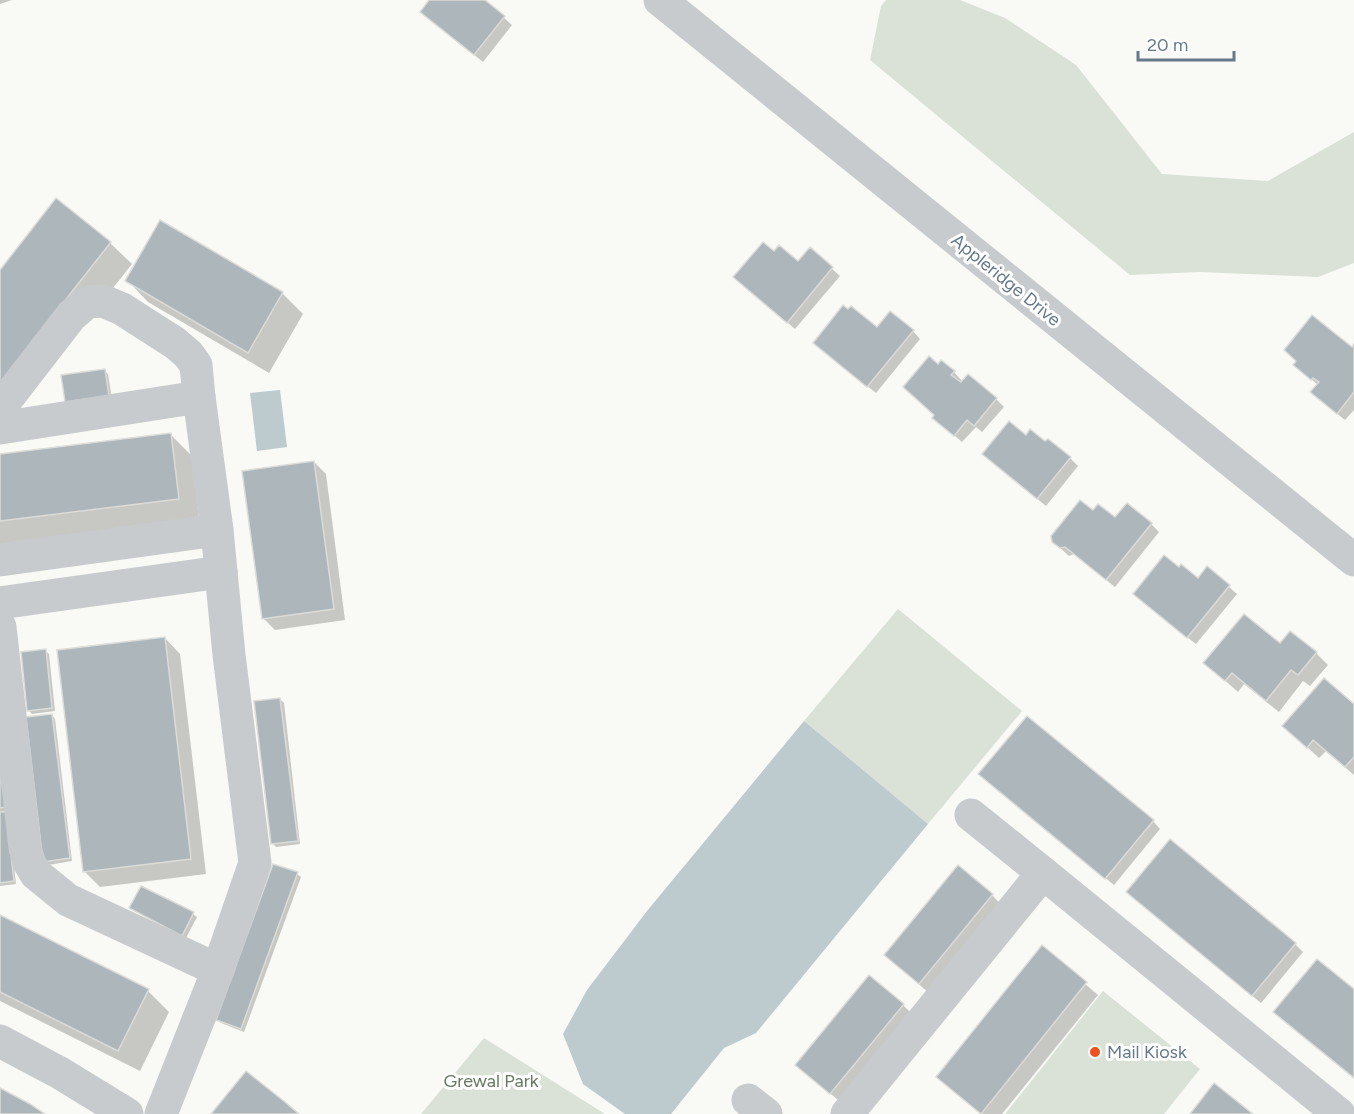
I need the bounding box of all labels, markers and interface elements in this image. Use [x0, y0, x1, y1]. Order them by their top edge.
scale bar [1138, 24, 1234, 62]
text: 20 m [1147, 34, 1188, 56]
street label: Appleridge Drive [947, 229, 1065, 331]
place label: Mail Kiosk [1107, 1041, 1187, 1063]
marker: Mail Kiosk [1088, 1045, 1102, 1059]
park label: Grewal Park [443, 1070, 539, 1092]

